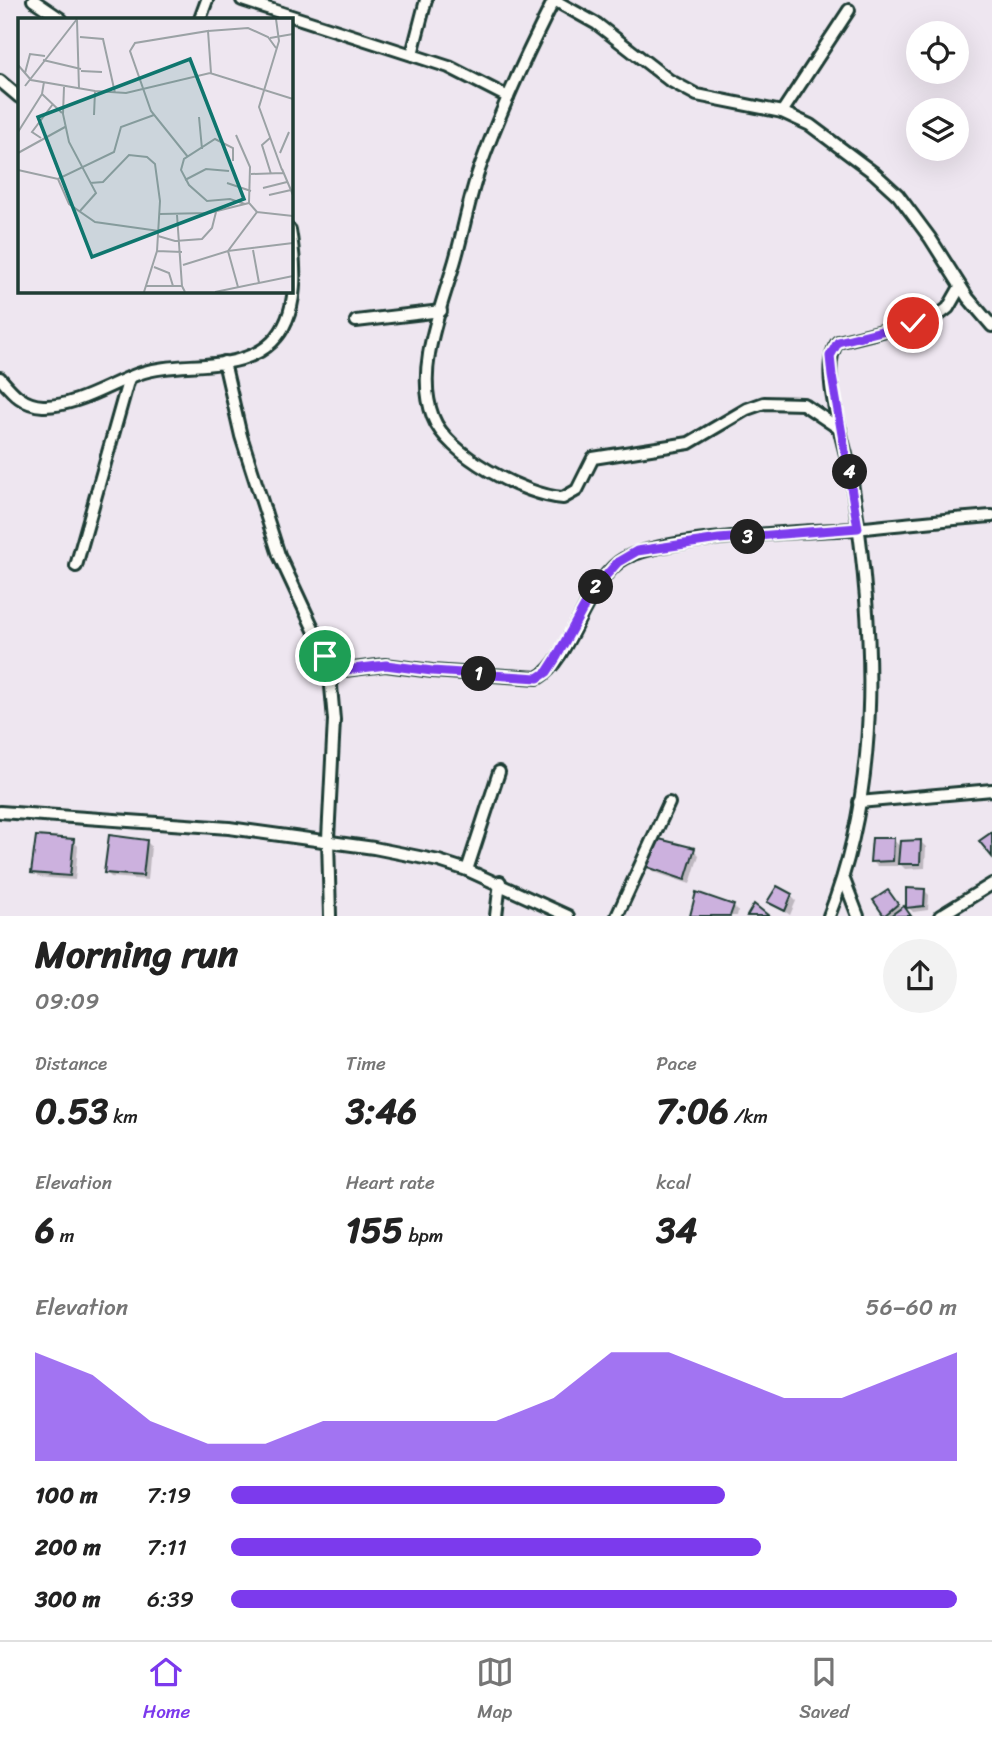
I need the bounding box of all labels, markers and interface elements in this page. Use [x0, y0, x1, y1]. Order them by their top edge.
inset map [18, 18, 292, 292]
map controls [906, 21, 969, 161]
button: locate [906, 21, 969, 84]
button: layers [906, 98, 969, 161]
pin [883, 293, 943, 353]
icon: check [894, 304, 932, 342]
pin: 4 [832, 454, 868, 490]
text: 4 [844, 455, 855, 488]
pin: 3 [730, 520, 766, 554]
text: 3 [742, 520, 753, 553]
pin: 2 [578, 570, 614, 604]
text: 2 [590, 570, 601, 603]
pin [295, 626, 355, 686]
icon: arrive [306, 637, 344, 675]
pin: 1 [462, 656, 496, 692]
text: 1 [474, 657, 483, 690]
text: Morning run [35, 921, 238, 988]
button: share [883, 939, 957, 1013]
text: 09:09 [35, 981, 99, 1022]
text: Distance [35, 1047, 107, 1080]
text: Time [346, 1047, 386, 1080]
text: Pace [656, 1047, 697, 1080]
text: 0.53 [35, 1080, 108, 1142]
text: 3:46 [346, 1080, 417, 1142]
text: 7:06 [656, 1080, 729, 1142]
text: km [108, 1100, 138, 1133]
text: /km [729, 1100, 768, 1133]
text: Elevation [35, 1166, 112, 1199]
text: Heart rate [346, 1166, 435, 1199]
text: kcal [656, 1166, 691, 1199]
text: 6 [35, 1199, 55, 1261]
text: 155 [346, 1199, 403, 1261]
text: 34 [656, 1199, 697, 1261]
text: m [55, 1219, 74, 1252]
text: bpm [403, 1219, 443, 1252]
text: Elevation [35, 1287, 128, 1328]
text: 56–60 m [866, 1287, 957, 1328]
text: 100 m [35, 1475, 98, 1516]
text: 7:19 [147, 1475, 191, 1516]
text: 200 m [35, 1527, 101, 1568]
text: 7:11 [147, 1527, 187, 1568]
text: 300 m [35, 1579, 100, 1620]
text: 6:39 [147, 1579, 194, 1620]
tab: Home [143, 1653, 190, 1728]
tab: Map [476, 1653, 514, 1728]
tab: Saved [799, 1653, 849, 1728]

